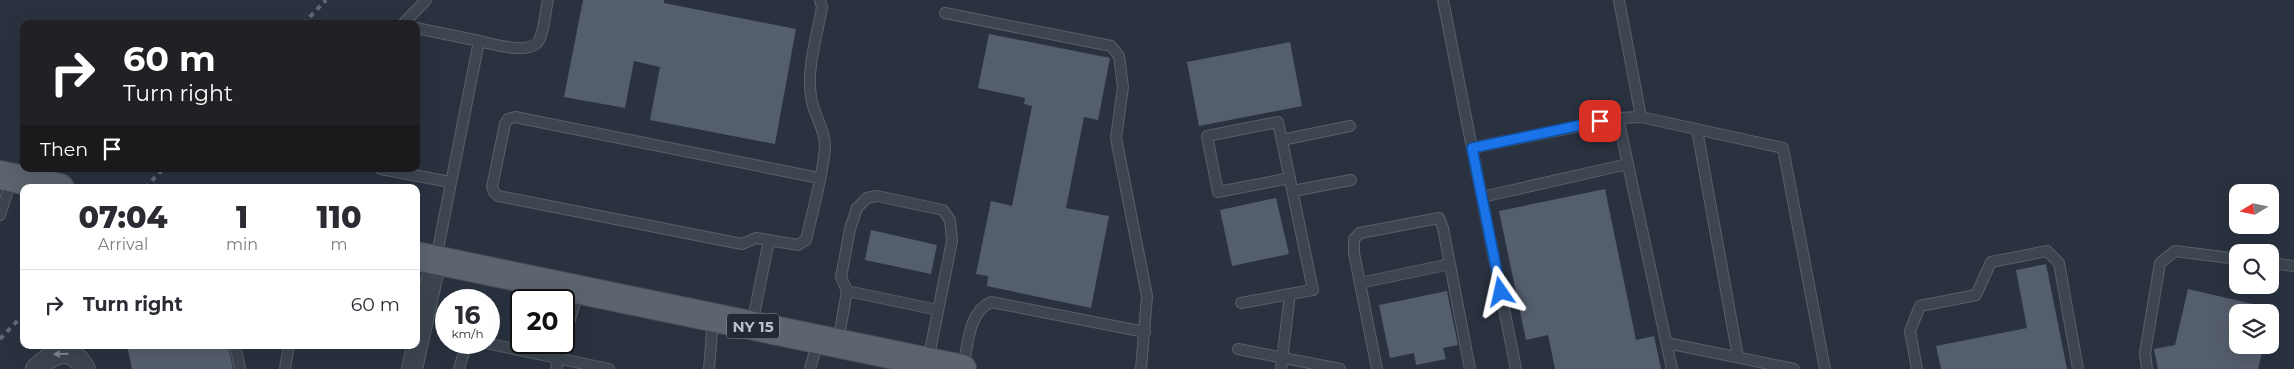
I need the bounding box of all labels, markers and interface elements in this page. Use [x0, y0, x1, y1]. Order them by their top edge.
text: 60 m [123, 37, 216, 80]
icon: right [40, 40, 105, 105]
text: Turn right [123, 80, 233, 107]
pin [1579, 100, 1621, 142]
icon: arrive [1586, 107, 1614, 135]
icon: arrive [98, 135, 126, 163]
text: Then [40, 138, 88, 161]
north arrow [2229, 184, 2279, 234]
map controls [2229, 184, 2279, 354]
text: 07:04 [79, 199, 167, 236]
text: 1 [236, 199, 248, 236]
text: 110 [317, 199, 361, 236]
text: Arrival [98, 235, 148, 254]
text: min [226, 235, 258, 254]
text: m [331, 235, 348, 254]
button: search [2229, 244, 2279, 294]
position arrow [1474, 265, 1526, 317]
speed limit sign: 20 [510, 289, 575, 354]
icon: right [40, 291, 68, 319]
text: Turn right [83, 293, 183, 316]
text: 60 m [351, 293, 400, 316]
text: 16 [455, 300, 480, 330]
button: layers [2229, 304, 2279, 354]
road number: NY 15 [727, 314, 779, 338]
text: km/h [451, 326, 484, 341]
one-way arrow [53, 350, 69, 358]

